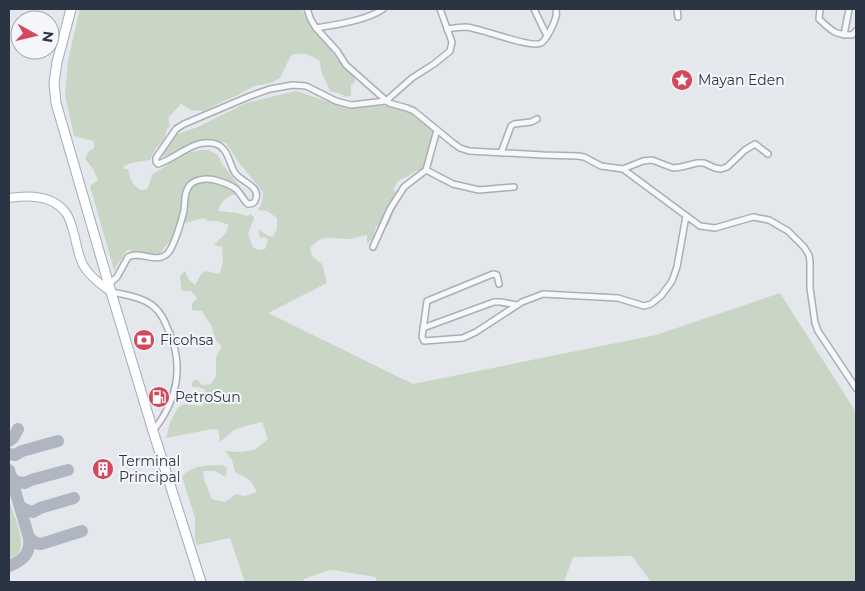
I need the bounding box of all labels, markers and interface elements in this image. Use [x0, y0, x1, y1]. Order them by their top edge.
north arrow [10, 10, 60, 60]
text: N [38, 30, 58, 44]
place icon: Mayan Eden [670, 68, 694, 92]
place label: Mayan Eden [698, 71, 785, 89]
bank icon: Ficohsa [132, 328, 156, 352]
place label: Ficohsa [160, 331, 214, 349]
fuel station icon: PetroSun [147, 385, 171, 409]
place label: PetroSun [175, 388, 241, 406]
place label: Terminal Principal [119, 452, 180, 486]
building icon: Terminal Principal [91, 457, 115, 481]

